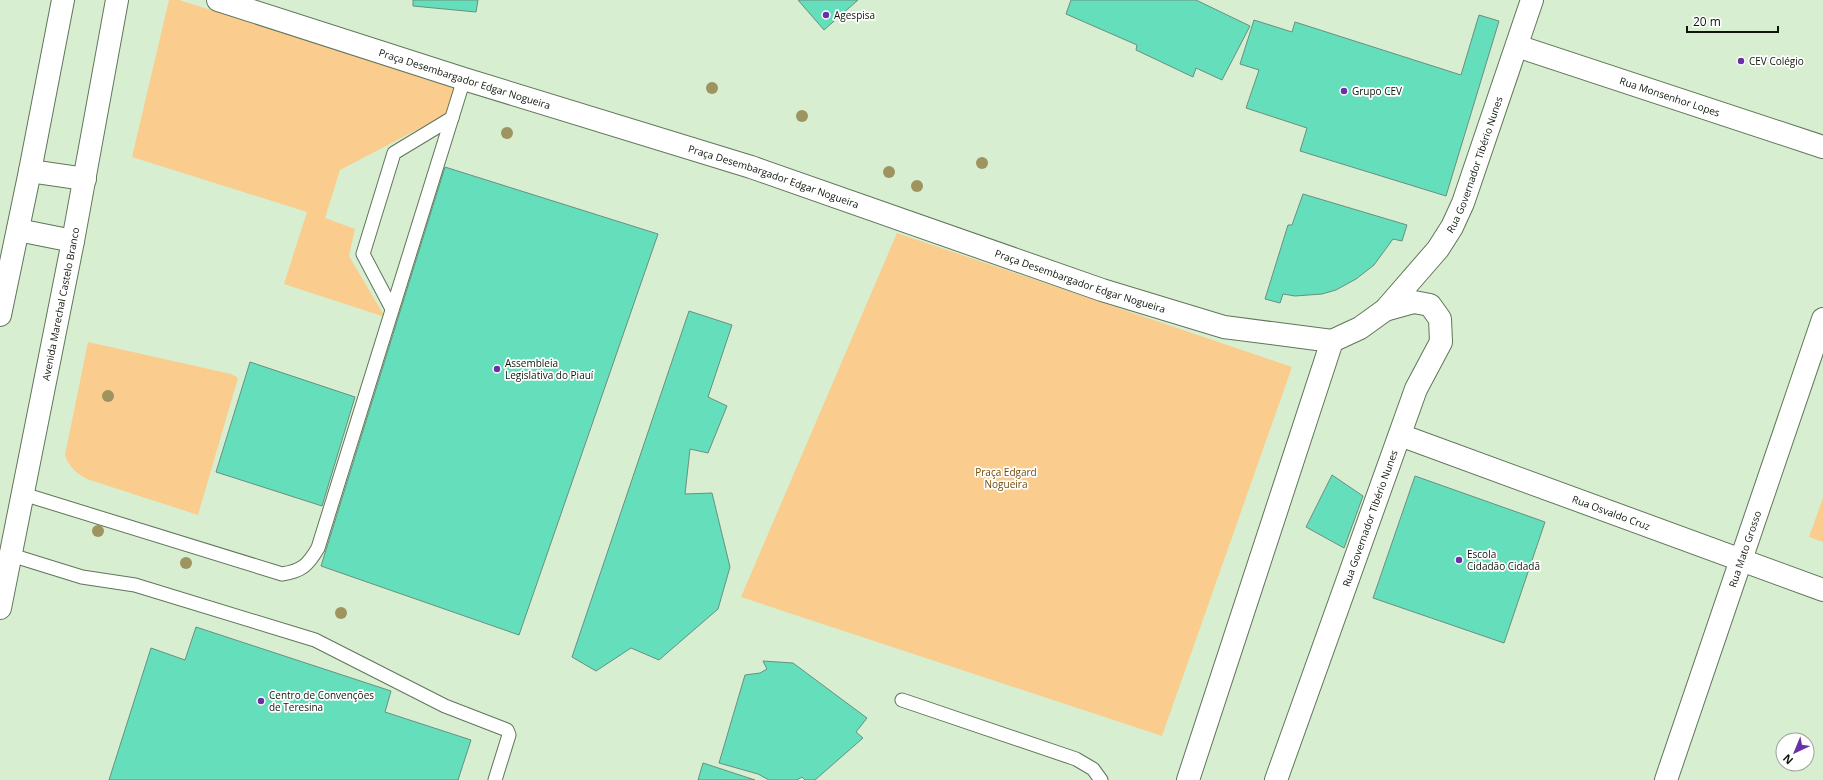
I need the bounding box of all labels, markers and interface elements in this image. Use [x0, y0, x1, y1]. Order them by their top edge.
place label: Agespisa [834, 8, 875, 22]
scale bar [1687, 8, 1778, 34]
marker: Agespisa [821, 10, 831, 20]
text: 20 m [1693, 13, 1721, 30]
street label: Praça Desembargador Edgar Nogueira [377, 45, 552, 112]
place label: CEV Colégio [1749, 54, 1804, 68]
marker: CEV Colégio [1736, 56, 1746, 66]
street label: Rua Monsenhor Lopes [1618, 73, 1722, 120]
place label: Grupo CEV [1352, 84, 1402, 98]
marker: Grupo CEV [1339, 86, 1349, 96]
street label: Rua Governador Tibério Nunes [1443, 94, 1506, 236]
street label: Praça Desembargador Edgar Nogueira [687, 141, 861, 211]
street label: Avenida Marechal Castelo Branco [38, 226, 82, 382]
street label: Praça Desembargador Edgar Nogueira [993, 246, 1167, 316]
place label: Assembleia Legislativa do Piauí [505, 356, 594, 382]
marker: Assembleia Legislativa do Piauí [492, 364, 502, 374]
street label: Rua Governador Tibério Nunes [1339, 448, 1401, 589]
park label: Praça Edgard Nogueira [975, 465, 1037, 491]
street label: Rua Osvaldo Cruz [1570, 492, 1653, 533]
street label: Rua Mato Grosso [1725, 509, 1764, 589]
place label: Escola Cidadão Cidadã [1467, 547, 1540, 573]
marker: Escola Cidadão Cidadã [1454, 555, 1464, 565]
place label: Centro de Convenções de Teresina [269, 688, 374, 714]
marker: Centro de Convenções de Teresina [256, 696, 266, 706]
north arrow [1775, 732, 1815, 772]
text: N [1779, 751, 1796, 768]

